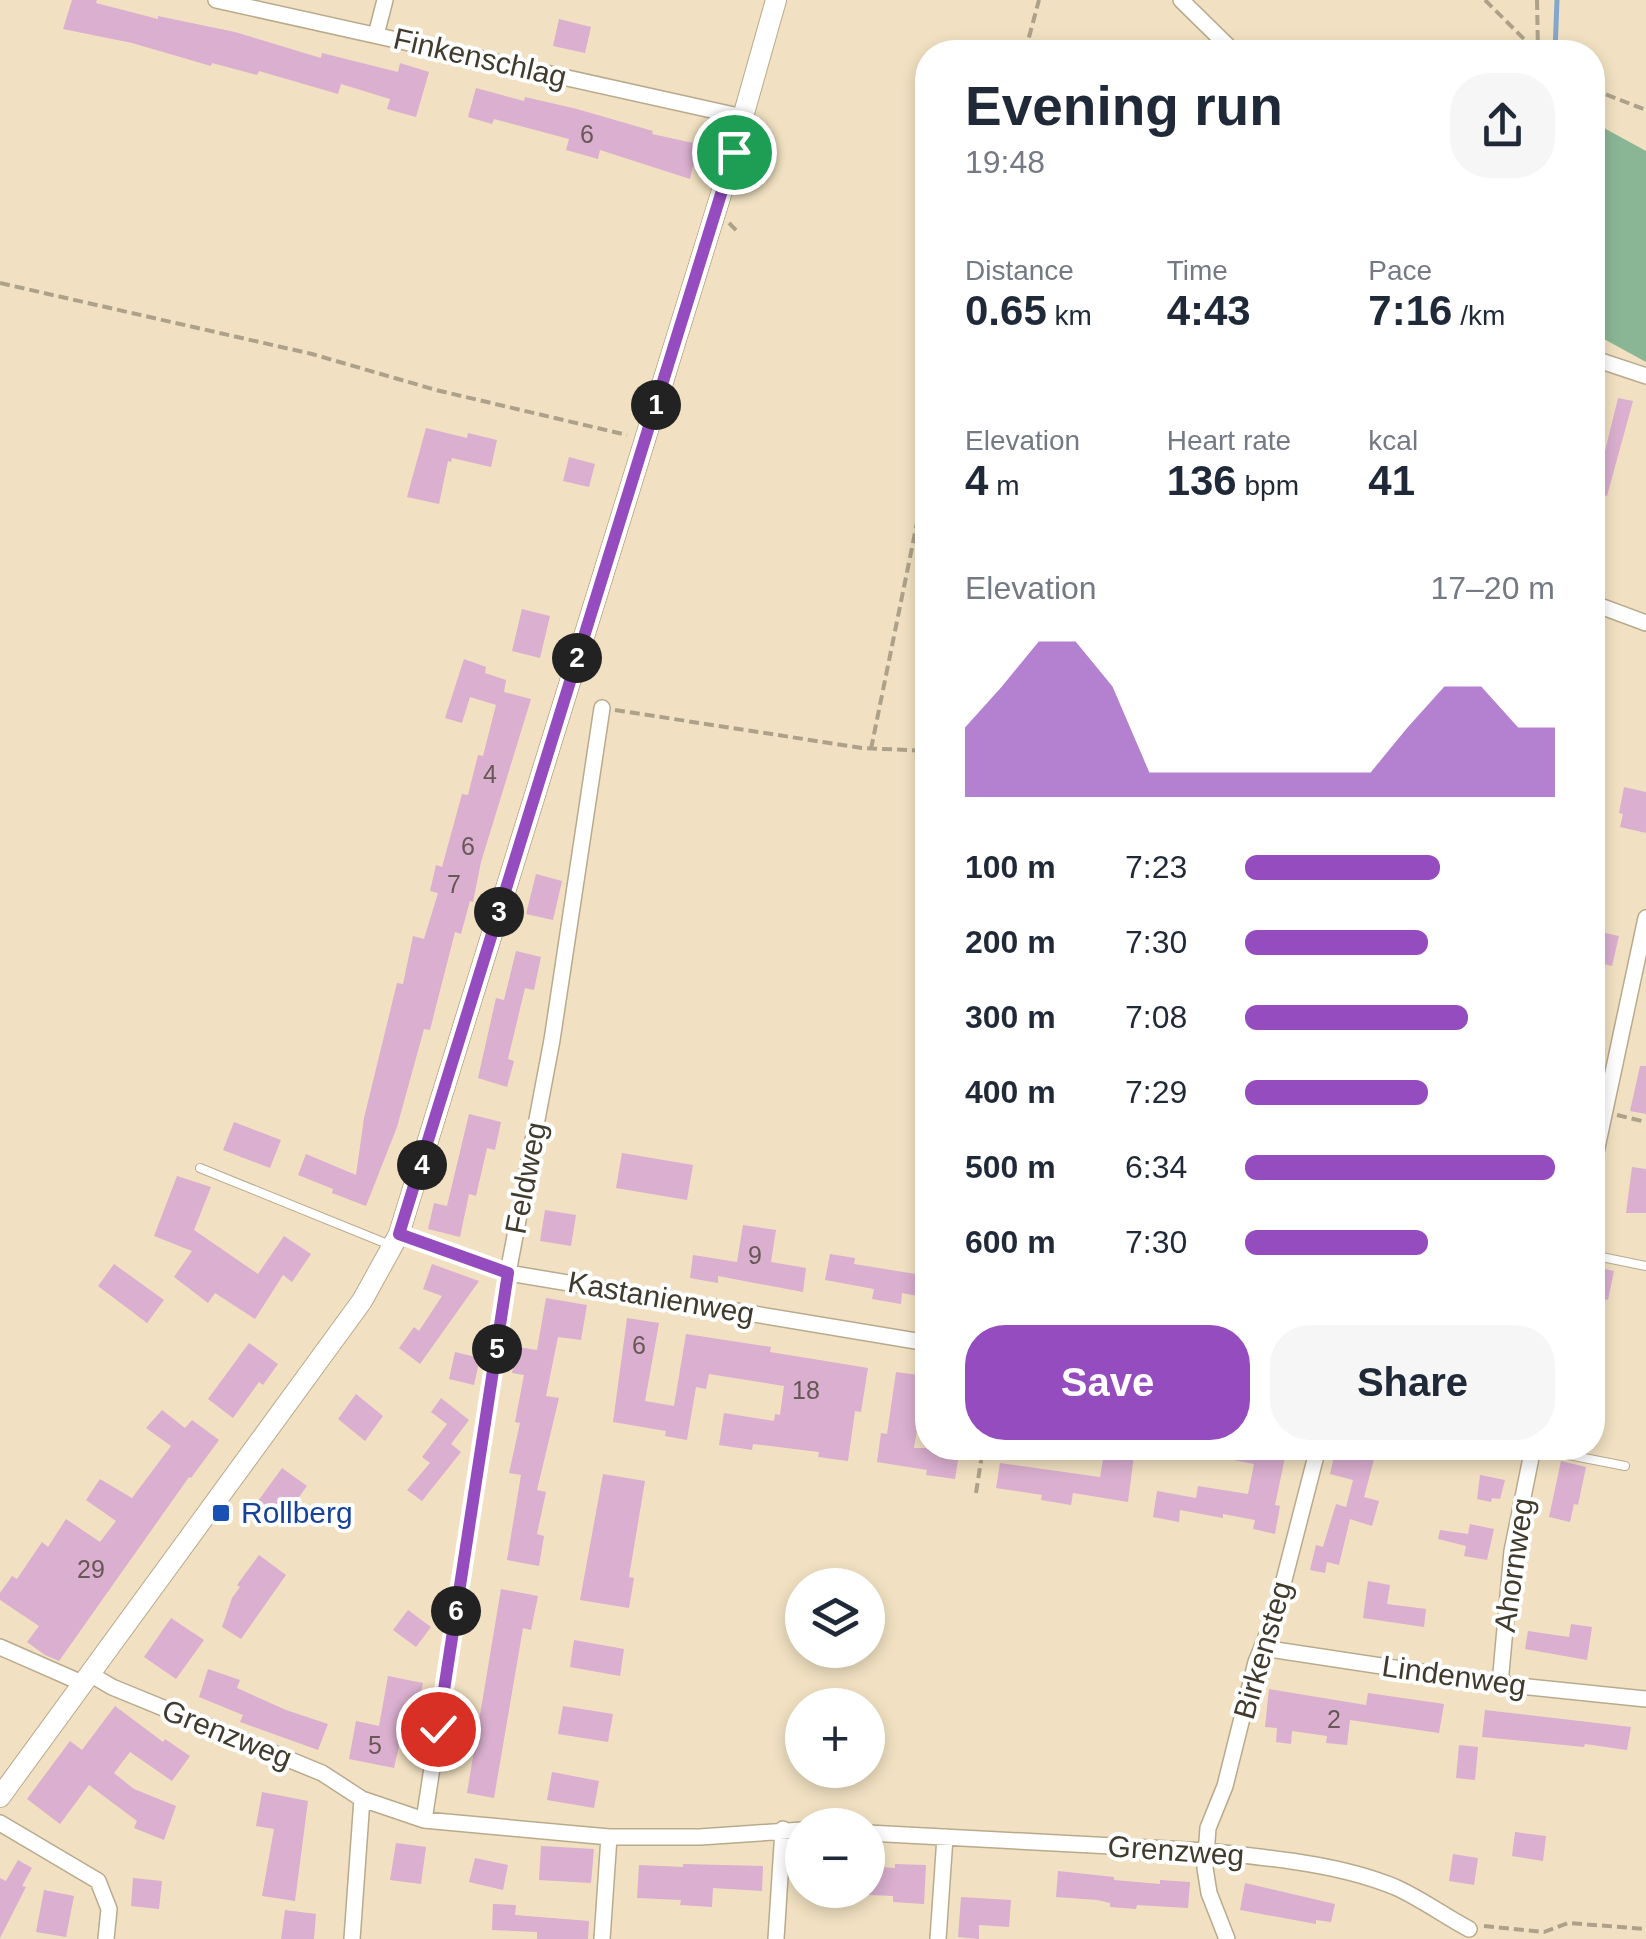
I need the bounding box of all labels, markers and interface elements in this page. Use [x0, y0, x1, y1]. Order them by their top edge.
street label: Finkenschlag [390, 22, 570, 93]
button: share [1450, 73, 1555, 178]
text: Evening run [965, 75, 1283, 137]
pin [692, 110, 777, 195]
house number: 6 [580, 120, 594, 148]
icon: arrive [707, 125, 762, 180]
text: 19:48 [965, 144, 1045, 180]
text: Distance [965, 255, 1074, 286]
text: Time [1167, 255, 1228, 286]
text: Pace [1368, 255, 1432, 286]
text: 0.65 [965, 287, 1047, 334]
text: 4:43 [1167, 287, 1251, 334]
text: 7:16 [1368, 287, 1452, 334]
text: km [1047, 300, 1092, 331]
text: /km [1452, 300, 1505, 331]
pin: 1 [631, 380, 681, 430]
text: 1 [648, 389, 664, 420]
text: Elevation [965, 425, 1080, 456]
text: Heart rate [1167, 425, 1291, 456]
text: kcal [1368, 425, 1418, 456]
text: 4 [965, 457, 988, 504]
text: 136 [1167, 457, 1237, 504]
text: 41 [1368, 457, 1415, 504]
text: m [988, 470, 1019, 501]
text: bpm [1237, 470, 1299, 501]
text: Elevation [965, 570, 1097, 606]
text: 17–20 m [1430, 570, 1555, 606]
pin: 2 [552, 633, 602, 683]
text: 2 [569, 642, 585, 673]
house number: 4 [483, 760, 497, 788]
house number: 6 [461, 832, 475, 860]
text: 100 m [965, 849, 1056, 885]
text: 7:23 [1125, 849, 1187, 885]
house number: 7 [447, 870, 461, 898]
pin: 3 [474, 887, 524, 937]
text: 3 [491, 896, 507, 927]
text: 200 m [965, 924, 1056, 960]
text: 7:30 [1125, 924, 1187, 960]
text: 300 m [965, 999, 1056, 1035]
text: 7:08 [1125, 999, 1187, 1035]
text: 400 m [965, 1074, 1056, 1110]
text: 7:29 [1125, 1074, 1187, 1110]
street label: Feldweg [498, 1119, 553, 1237]
pin: 4 [397, 1140, 447, 1190]
text: 4 [414, 1149, 430, 1180]
text: 500 m [965, 1149, 1056, 1185]
text: 6:34 [1125, 1149, 1187, 1185]
text: 600 m [965, 1224, 1056, 1260]
text: 7:30 [1125, 1224, 1187, 1260]
house number: 9 [748, 1241, 762, 1269]
street label: Kastanienweg [565, 1265, 757, 1330]
pin: 5 [472, 1324, 522, 1374]
button: Save [965, 1325, 1250, 1440]
button: Share [1270, 1325, 1555, 1440]
house number: 6 [632, 1331, 646, 1359]
text: 5 [489, 1333, 505, 1364]
house number: 18 [792, 1376, 820, 1404]
place label: Rollberg [241, 1496, 353, 1529]
street label: Ahornweg [1488, 1496, 1539, 1634]
marker: Rollberg [210, 1502, 232, 1524]
house number: 29 [77, 1555, 105, 1583]
map controls [785, 1568, 885, 1908]
button: layers [785, 1568, 885, 1668]
street label: Birkensteg [1227, 1577, 1298, 1723]
pin: 6 [431, 1586, 481, 1636]
text: 6 [448, 1595, 464, 1626]
street label: Lindenweg [1380, 1649, 1528, 1702]
pin [396, 1687, 481, 1772]
button: + [785, 1688, 885, 1788]
street label: Grenzweg [158, 1693, 297, 1774]
icon: check [411, 1702, 466, 1757]
house number: 2 [1327, 1705, 1341, 1733]
house number: 5 [368, 1731, 382, 1759]
button: − [785, 1808, 885, 1908]
street label: Grenzweg [1107, 1829, 1245, 1872]

